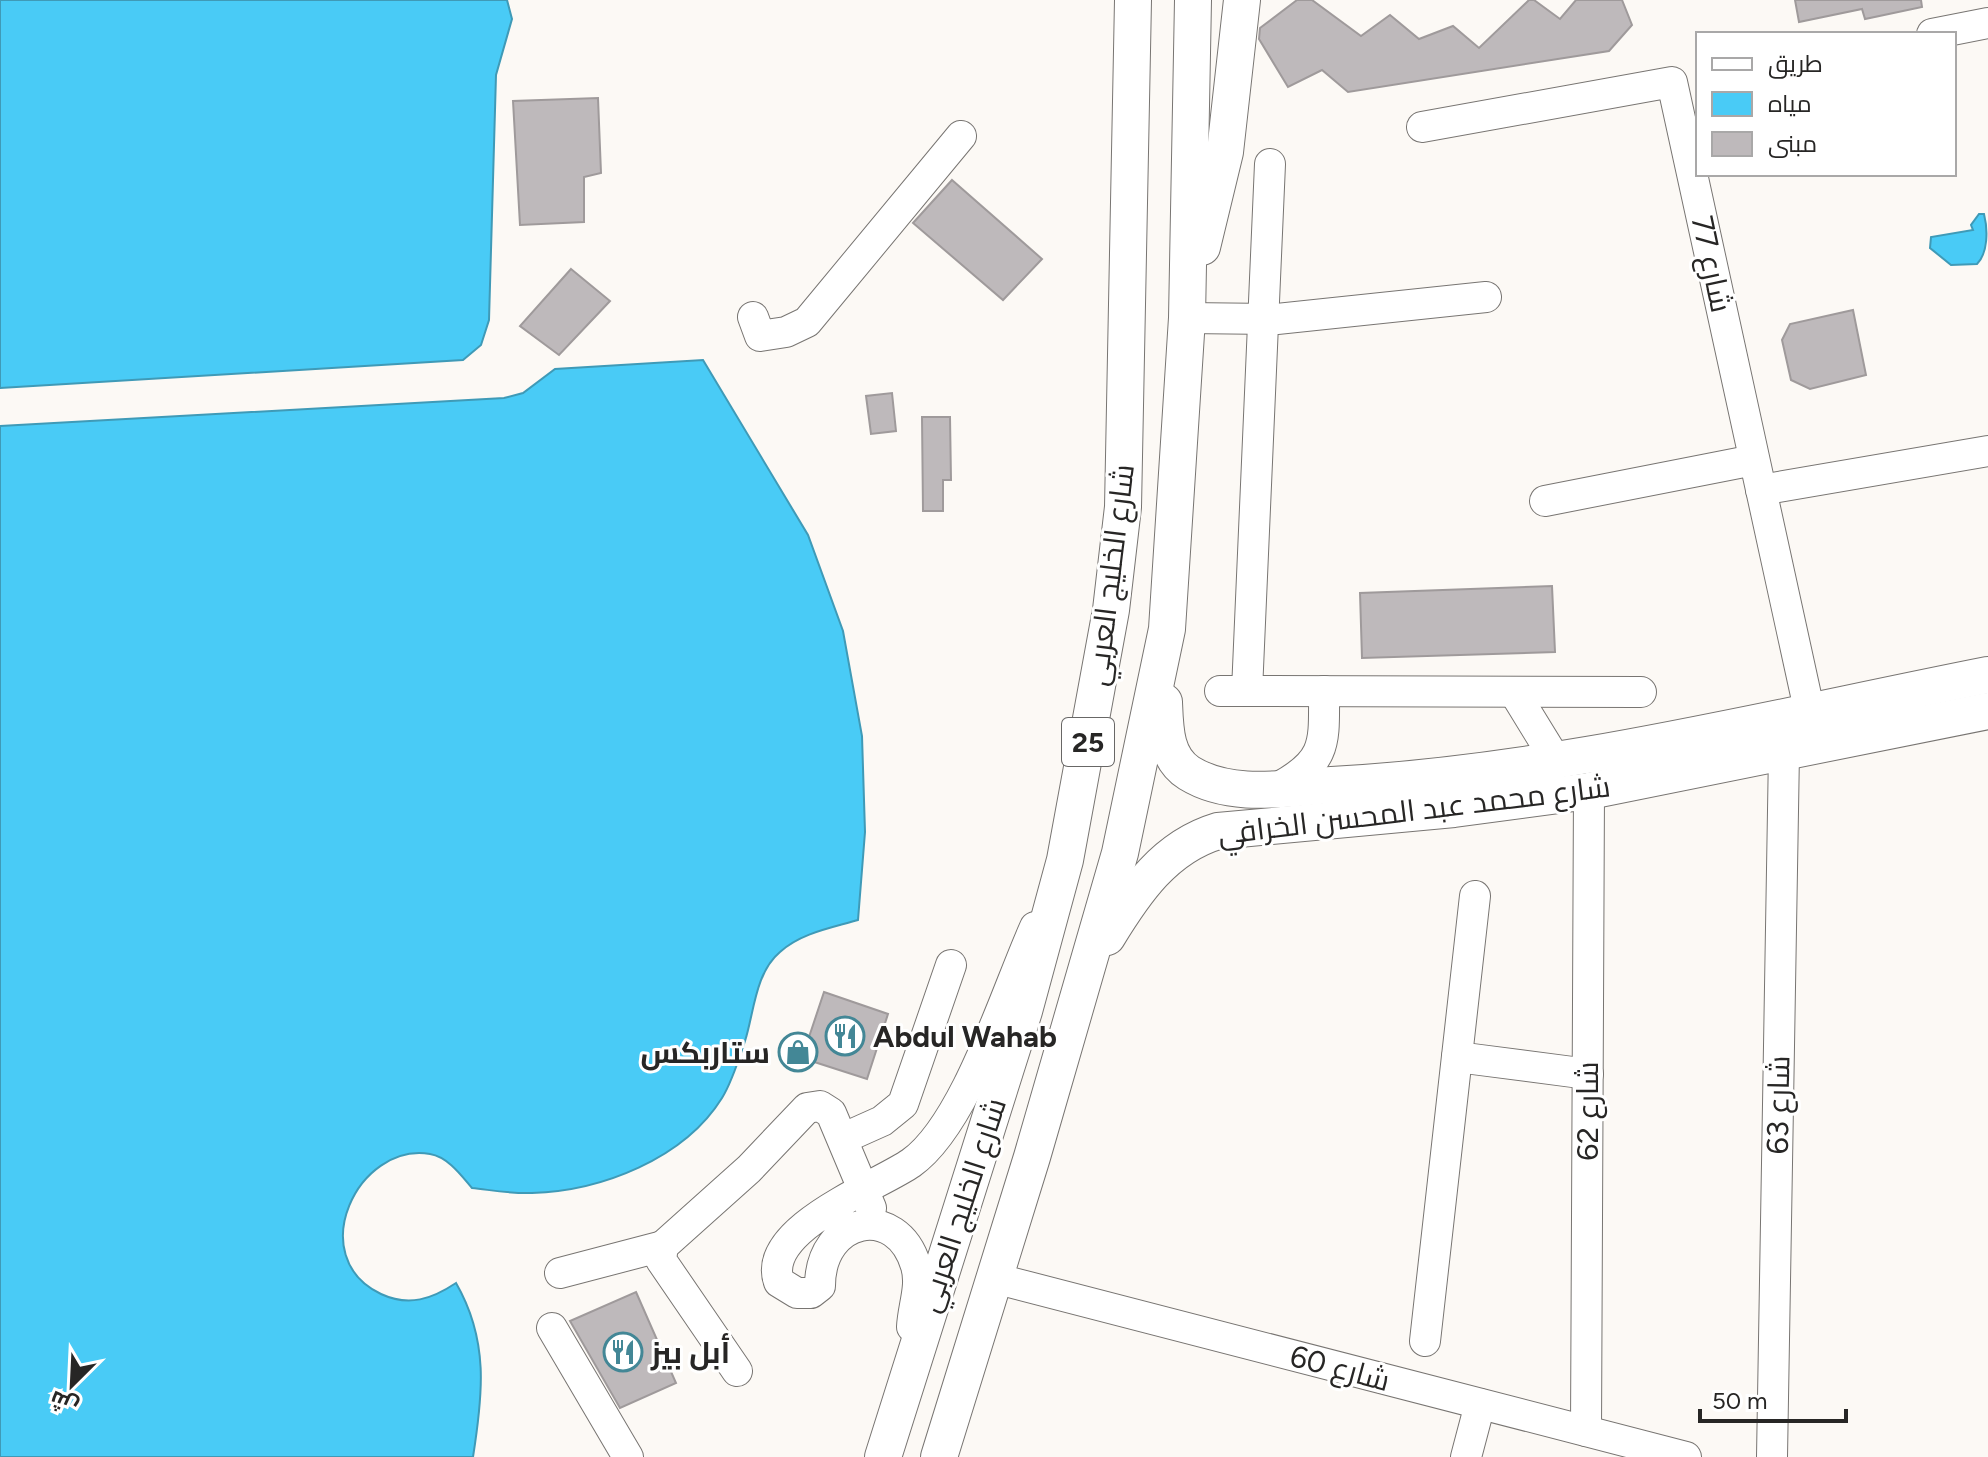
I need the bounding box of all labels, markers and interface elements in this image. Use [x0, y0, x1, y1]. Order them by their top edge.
legend [1696, 32, 1956, 176]
text: طريق [1768, 49, 1823, 79]
text: مياه [1768, 89, 1812, 118]
text: مبنى [1768, 129, 1817, 158]
street label: شارع 77 [1682, 212, 1740, 316]
street label: شارع الخليج العربي [1078, 462, 1147, 689]
road number: 25 [1062, 718, 1114, 766]
street label: شارع محمد عبد المحسن الخرافي [1216, 768, 1613, 857]
restaurant icon: Abdul Wahab [824, 1015, 866, 1057]
place label: Abdul Wahab [873, 1018, 1057, 1055]
shop icon: ستاربكس [777, 1031, 819, 1073]
place label: ستاربكس [640, 1034, 770, 1071]
street label: شارع 63 [1759, 1055, 1799, 1155]
street label: شارع 62 [1569, 1061, 1608, 1161]
street label: شارع الخليج العربي [910, 1093, 1019, 1318]
restaurant icon: أبل بيز [602, 1331, 644, 1373]
place label: أبل بيز [650, 1333, 730, 1371]
street label: شارع 60 [1286, 1337, 1394, 1401]
north arrow [32, 1345, 112, 1425]
scale bar [1700, 1373, 1846, 1423]
text: ش [46, 1385, 82, 1421]
text: 50 m [1712, 1386, 1768, 1415]

